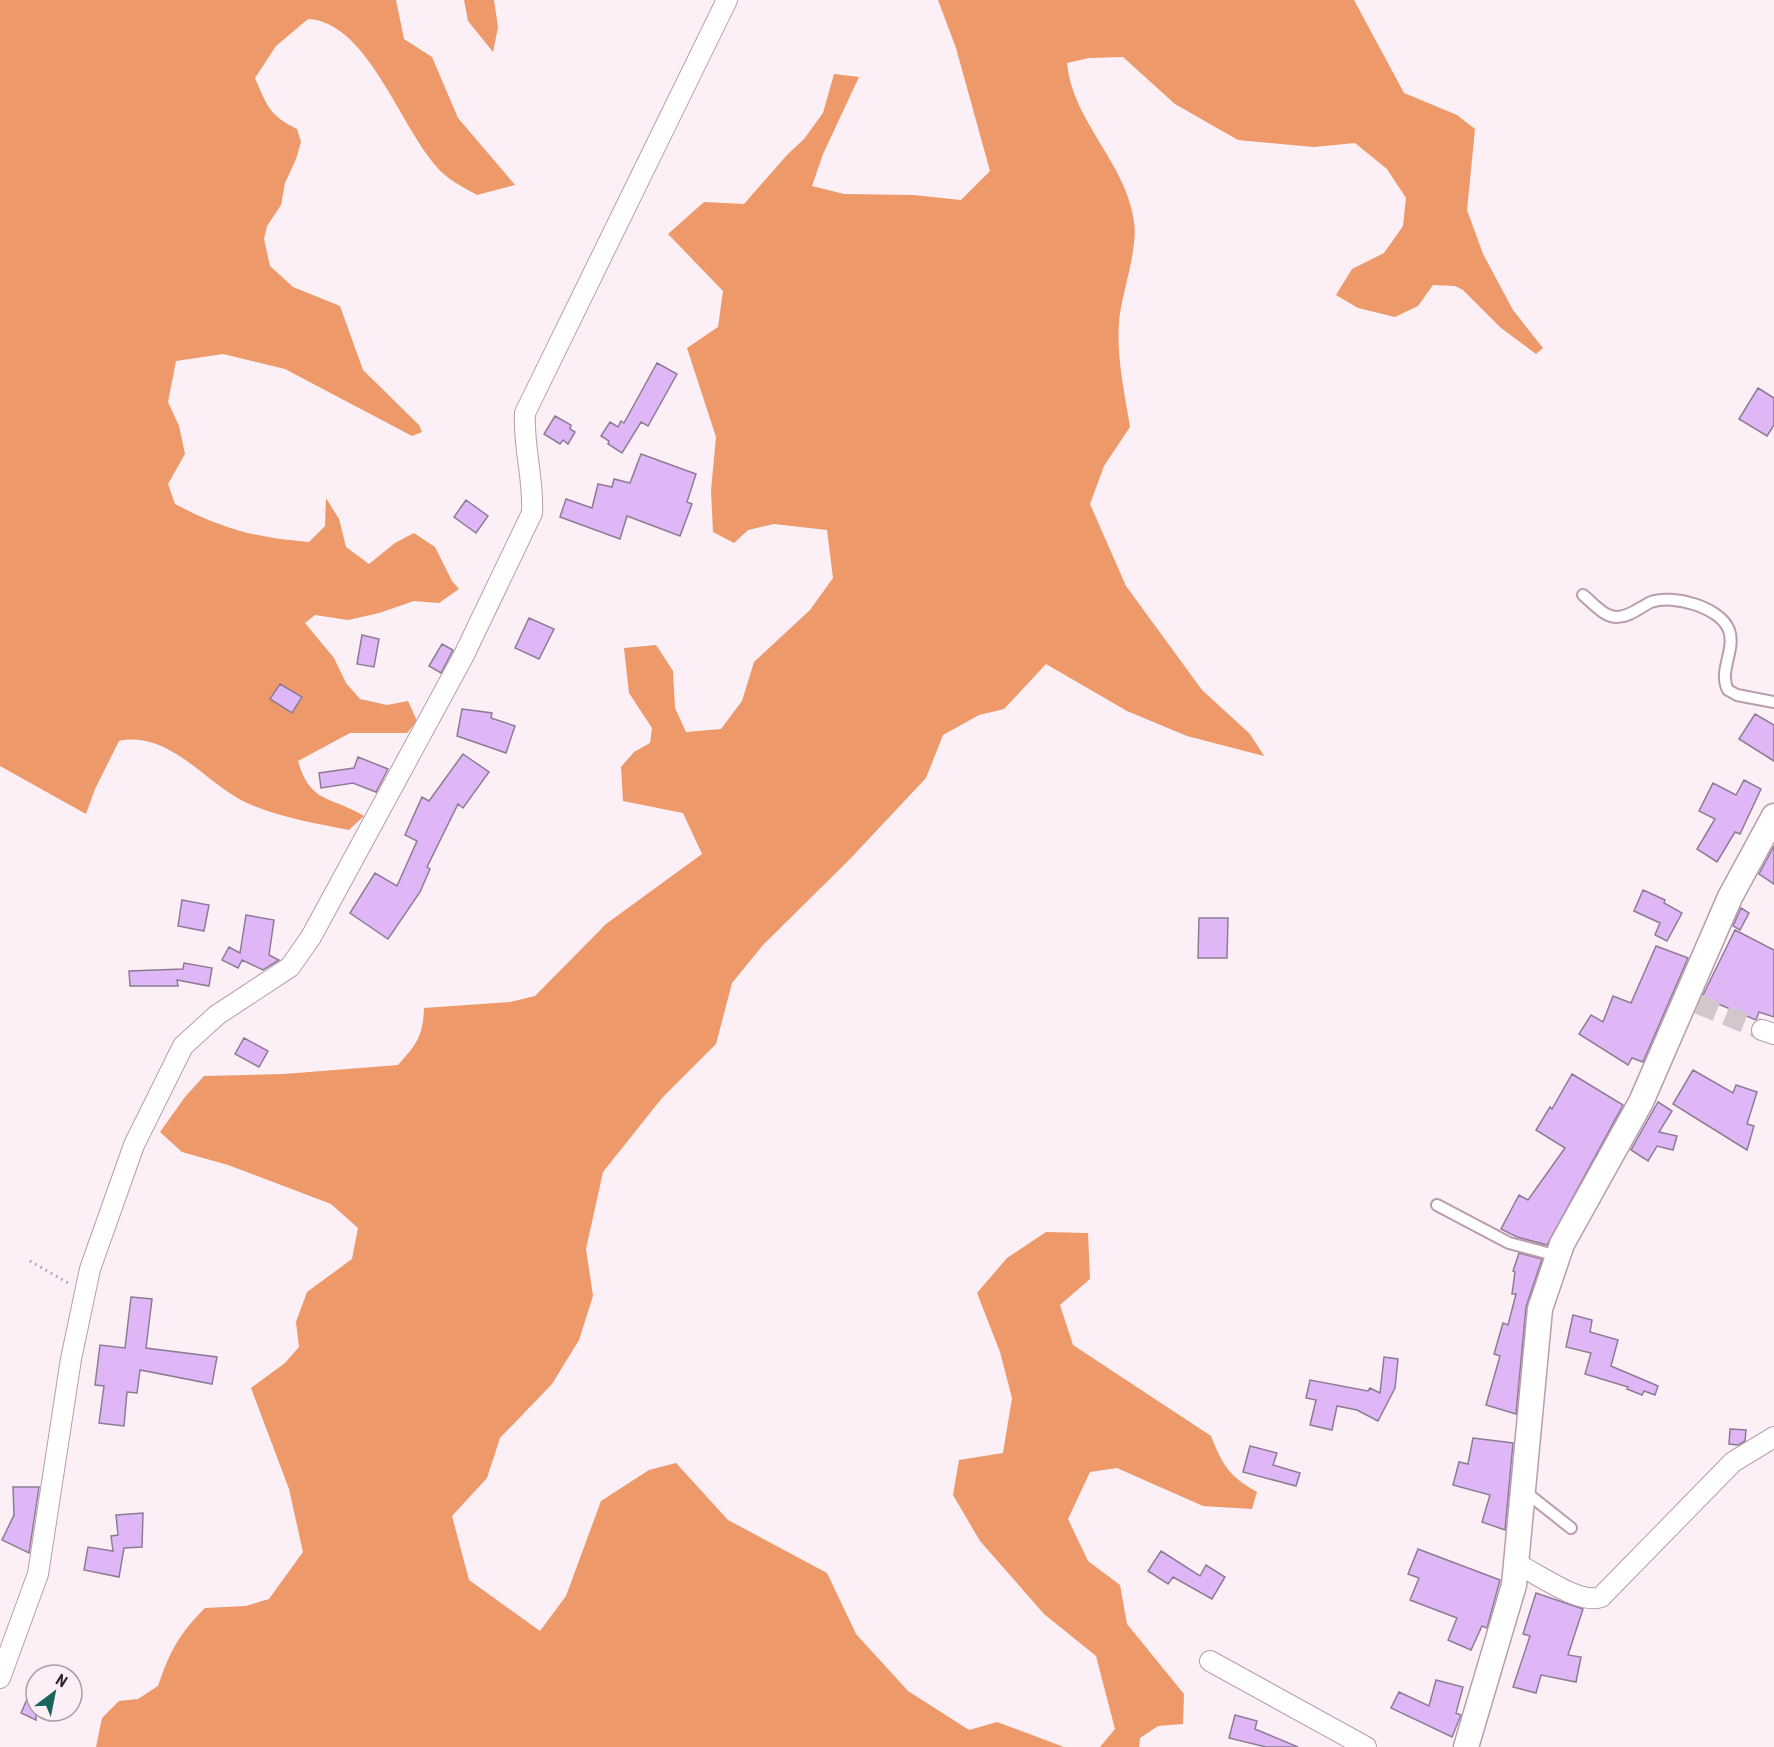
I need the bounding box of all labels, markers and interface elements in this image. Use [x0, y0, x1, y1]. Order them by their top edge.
north arrow [24, 1663, 84, 1723]
text: N [52, 1670, 71, 1691]

